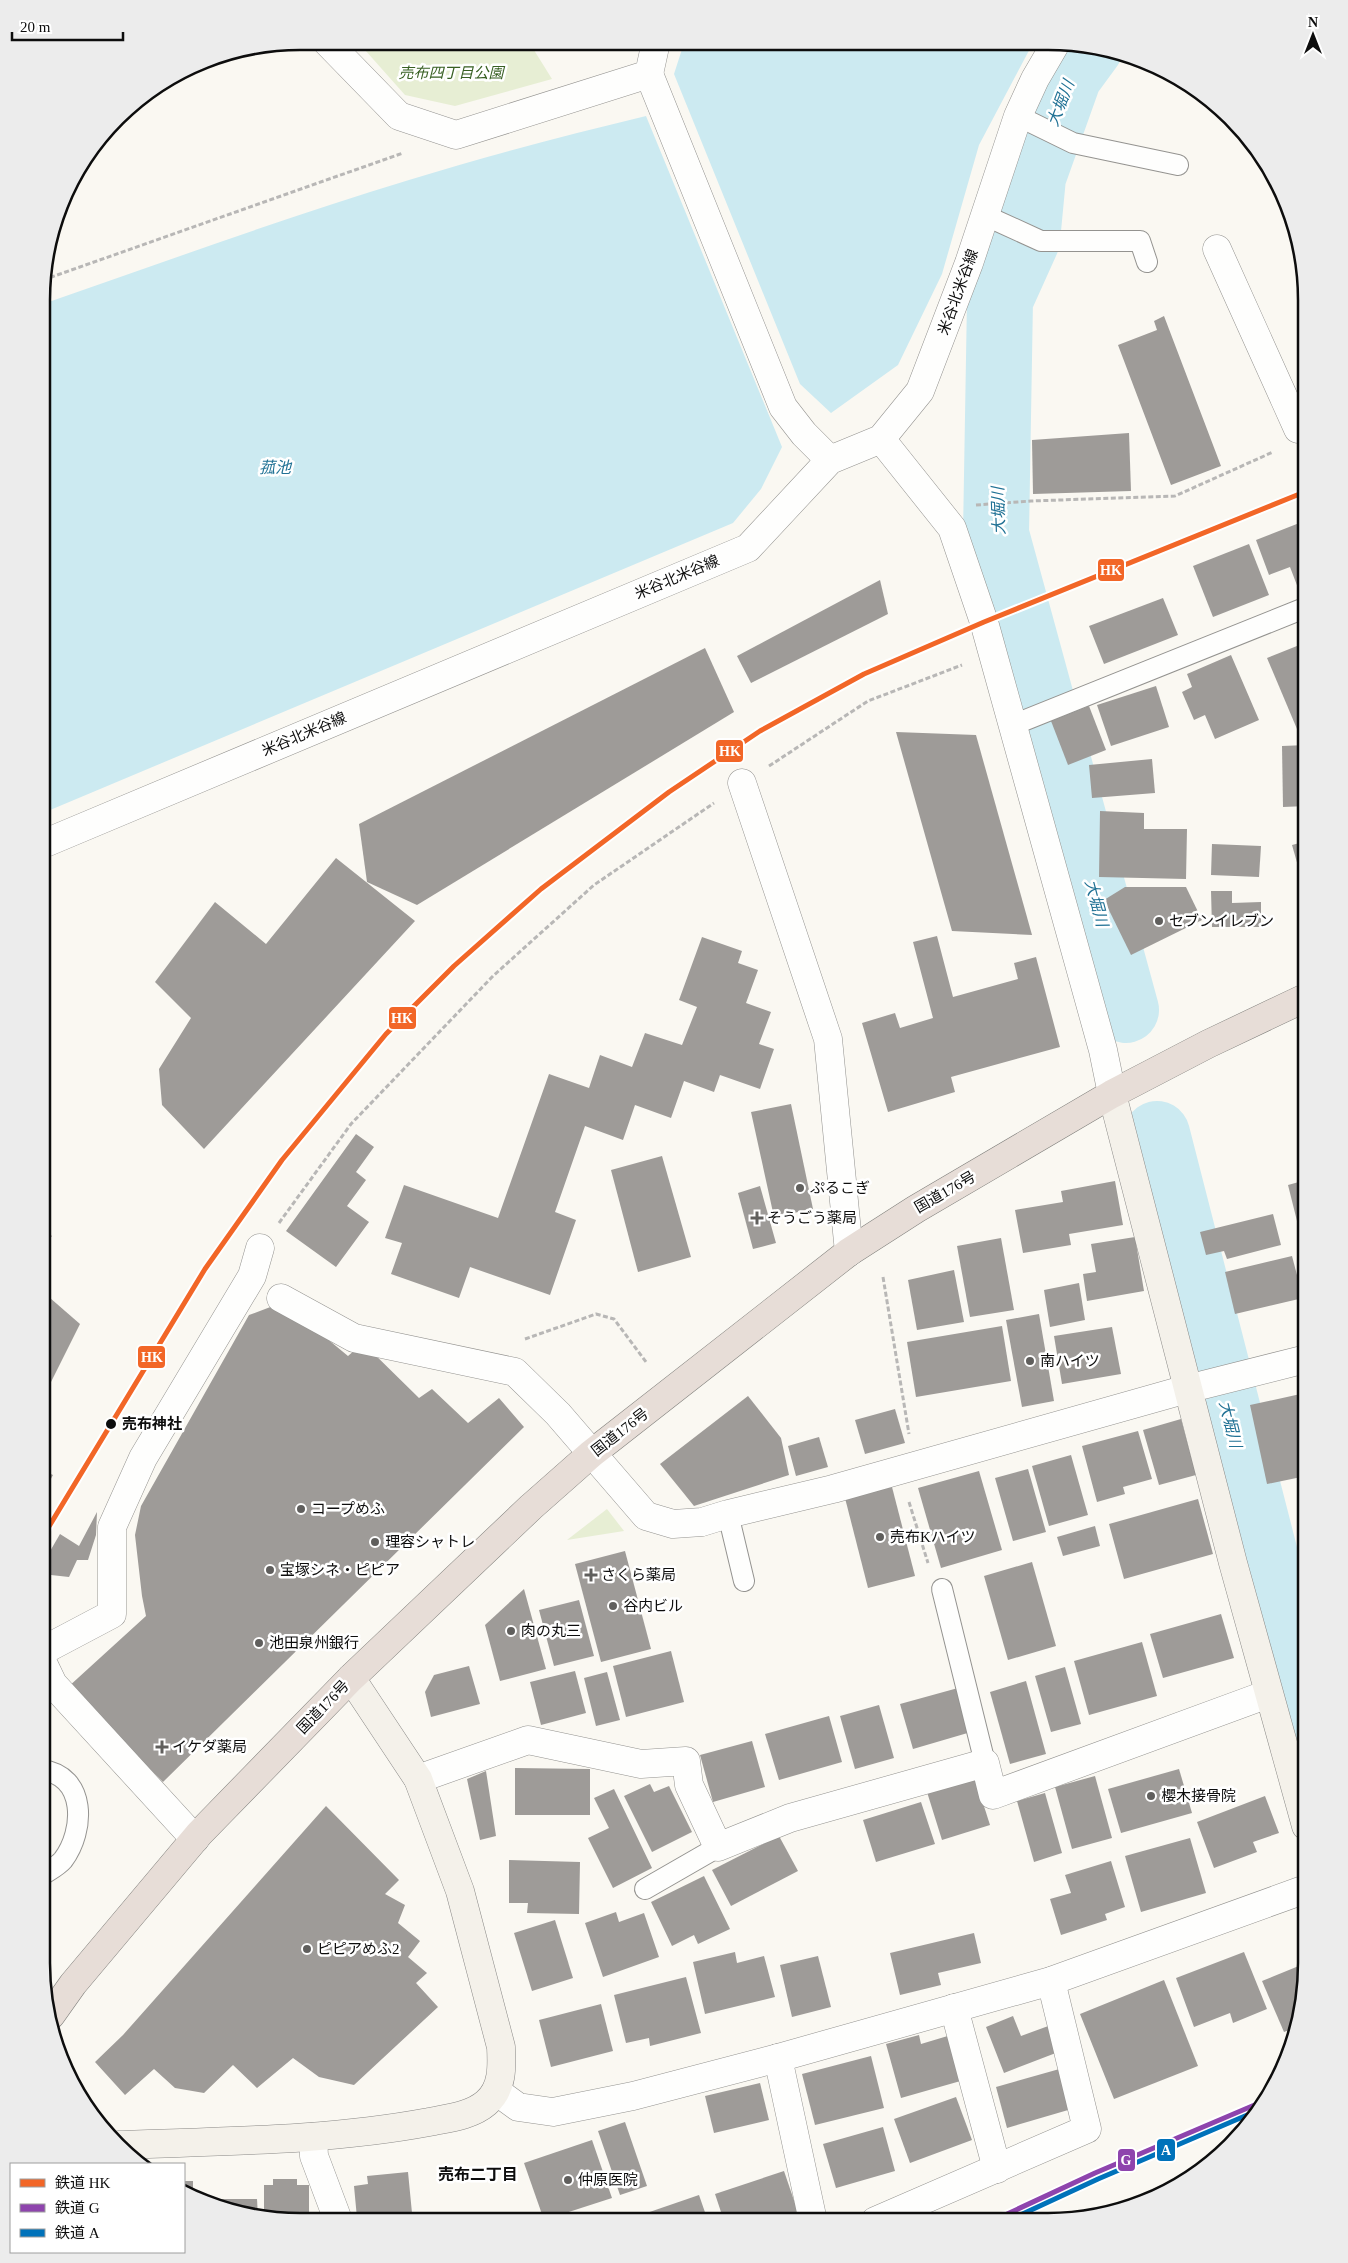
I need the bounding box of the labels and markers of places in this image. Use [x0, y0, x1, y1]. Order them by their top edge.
place label: セブンイレブン [1169, 913, 1274, 929]
marker: セブンイレブン [1153, 915, 1165, 927]
place label: ぷるこぎ [810, 1180, 870, 1196]
marker: ぷるこぎ [794, 1182, 806, 1194]
place label: そうごう薬局 [767, 1210, 857, 1226]
marker: そうごう薬局 [751, 1212, 763, 1224]
place label: 南ハイツ [1040, 1353, 1100, 1369]
marker: 南ハイツ [1024, 1355, 1036, 1367]
place label: 売布神社 [122, 1415, 182, 1432]
marker: 売布神社 [104, 1417, 118, 1431]
place label: コープめふ [311, 1501, 385, 1517]
marker: コープめふ [295, 1503, 307, 1515]
place label: 売布Kハイツ [890, 1529, 976, 1545]
marker: 売布Kハイツ [874, 1531, 886, 1543]
place label: 理容シャトレ [385, 1534, 475, 1550]
marker: 理容シャトレ [369, 1536, 381, 1548]
place label: 宝塚シネ・ピピア [280, 1562, 400, 1578]
marker: 宝塚シネ・ピピア [264, 1564, 276, 1576]
place label: さくら薬局 [601, 1567, 676, 1583]
marker: さくら薬局 [585, 1569, 597, 1581]
place label: 谷内ビル [623, 1598, 683, 1614]
marker: 谷内ビル [607, 1600, 619, 1612]
place label: 肉の丸三 [521, 1623, 581, 1639]
marker: 肉の丸三 [505, 1625, 517, 1637]
place label: 池田泉州銀行 [269, 1634, 359, 1651]
marker: 池田泉州銀行 [253, 1637, 265, 1649]
place label: イケダ薬局 [172, 1739, 247, 1755]
marker: イケダ薬局 [156, 1741, 168, 1753]
place label: 櫻木接骨院 [1161, 1788, 1236, 1804]
marker: 櫻木接骨院 [1145, 1790, 1157, 1802]
place label: ピピアめふ2 [317, 1941, 400, 1957]
marker: ピピアめふ2 [301, 1943, 313, 1955]
place label: 仲原医院 [578, 2171, 638, 2188]
marker: 仲原医院 [562, 2174, 574, 2186]

